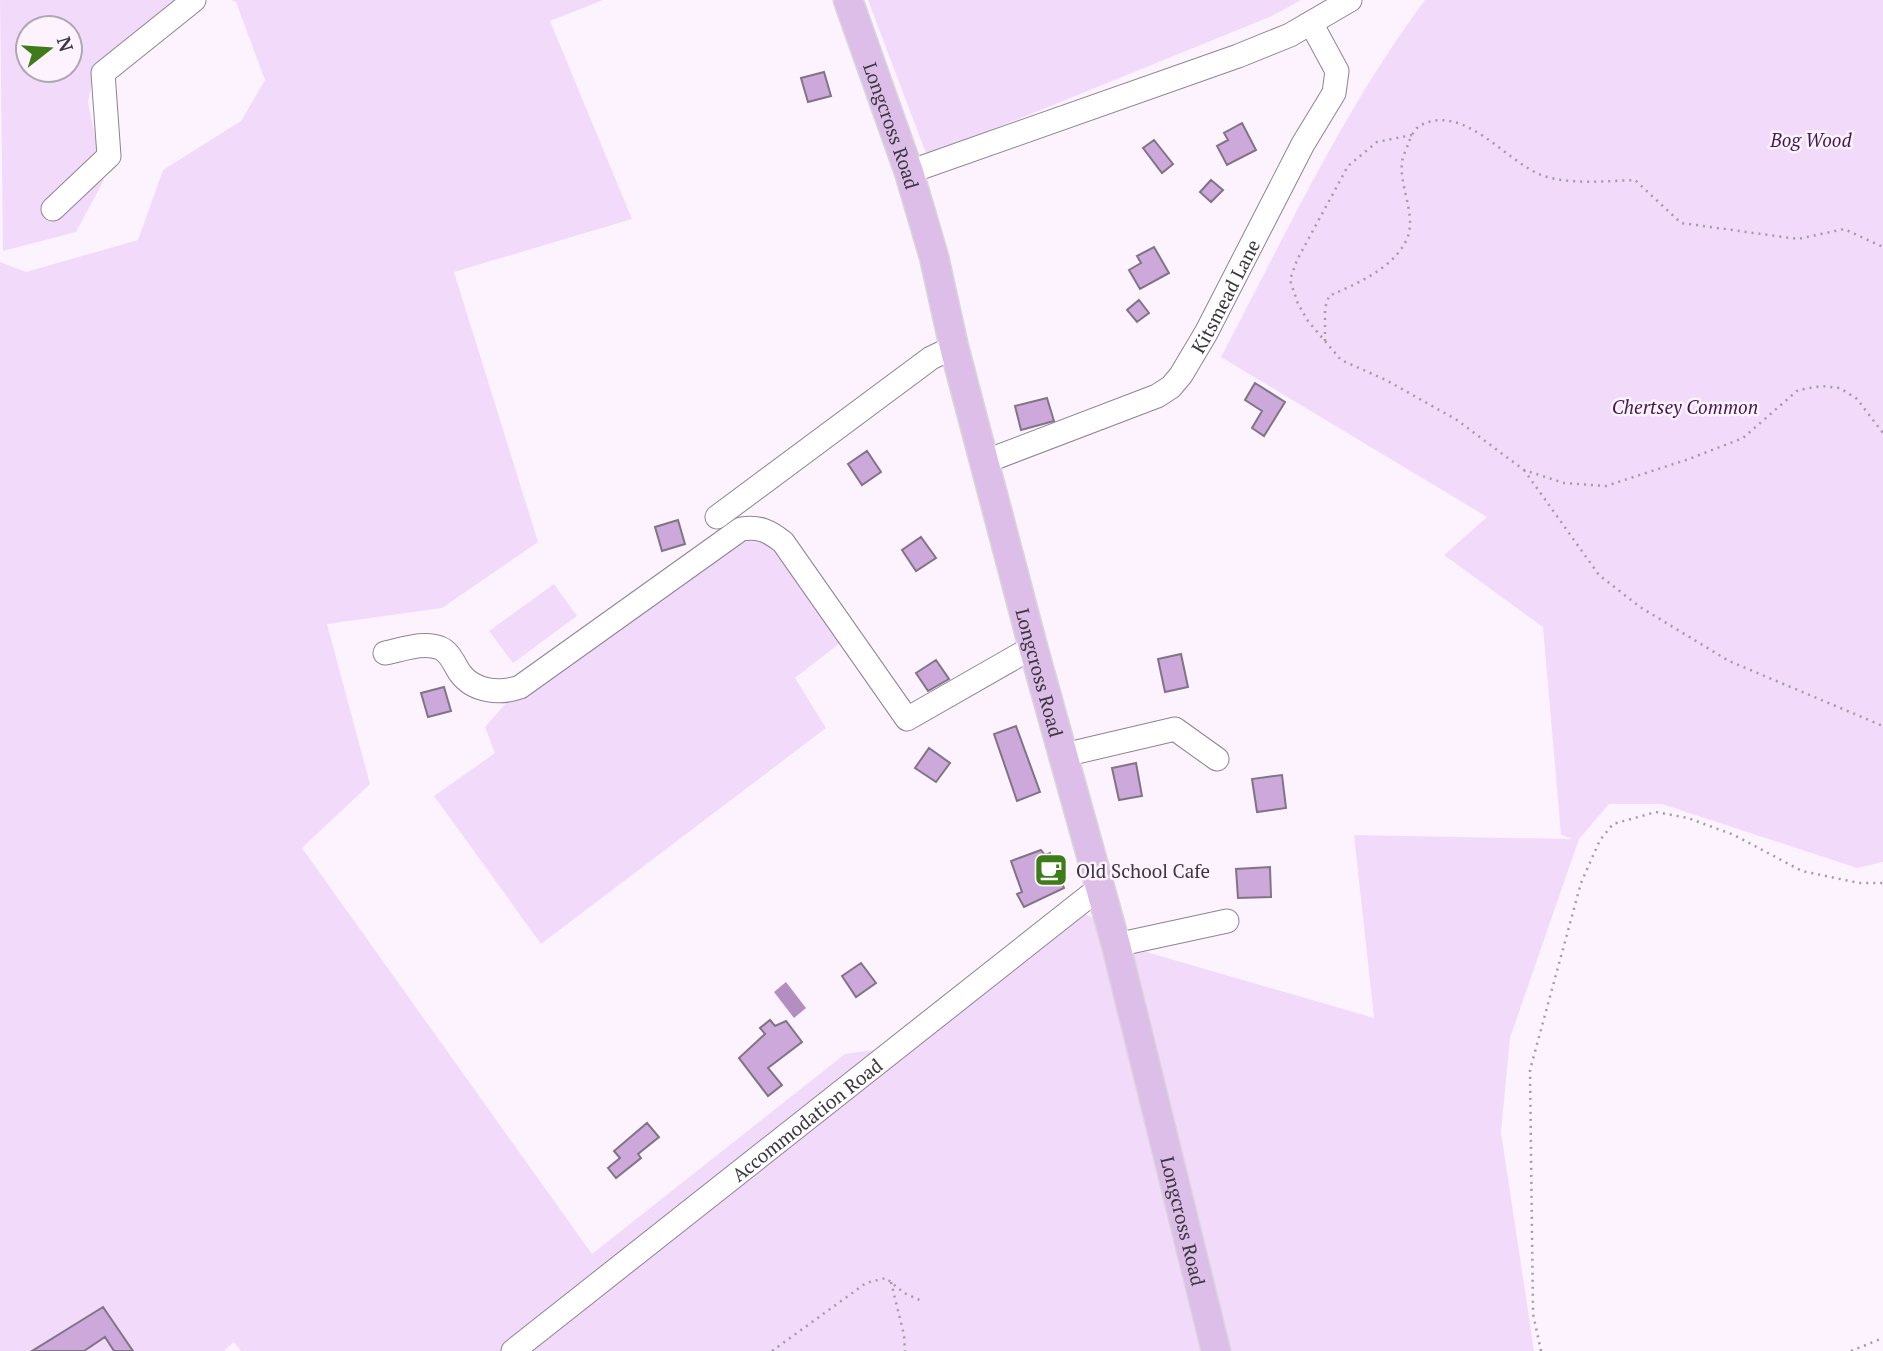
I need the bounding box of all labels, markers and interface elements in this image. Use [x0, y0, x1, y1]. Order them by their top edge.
north arrow [14, 14, 84, 84]
text: N [52, 33, 80, 55]
street label: Longcross Road [859, 59, 926, 192]
park label: Bog Wood [1769, 127, 1853, 152]
street label: Kitsmead Lane [1185, 235, 1265, 357]
park label: Chertsey Common [1612, 394, 1758, 419]
street label: Longcross Road [1011, 605, 1070, 740]
cafe icon: Old School Cafe [1032, 851, 1070, 889]
place label: Old School Cafe [1076, 858, 1210, 883]
street label: Accommodation Road [726, 1052, 887, 1186]
street label: Longcross Road [1156, 1154, 1212, 1289]

